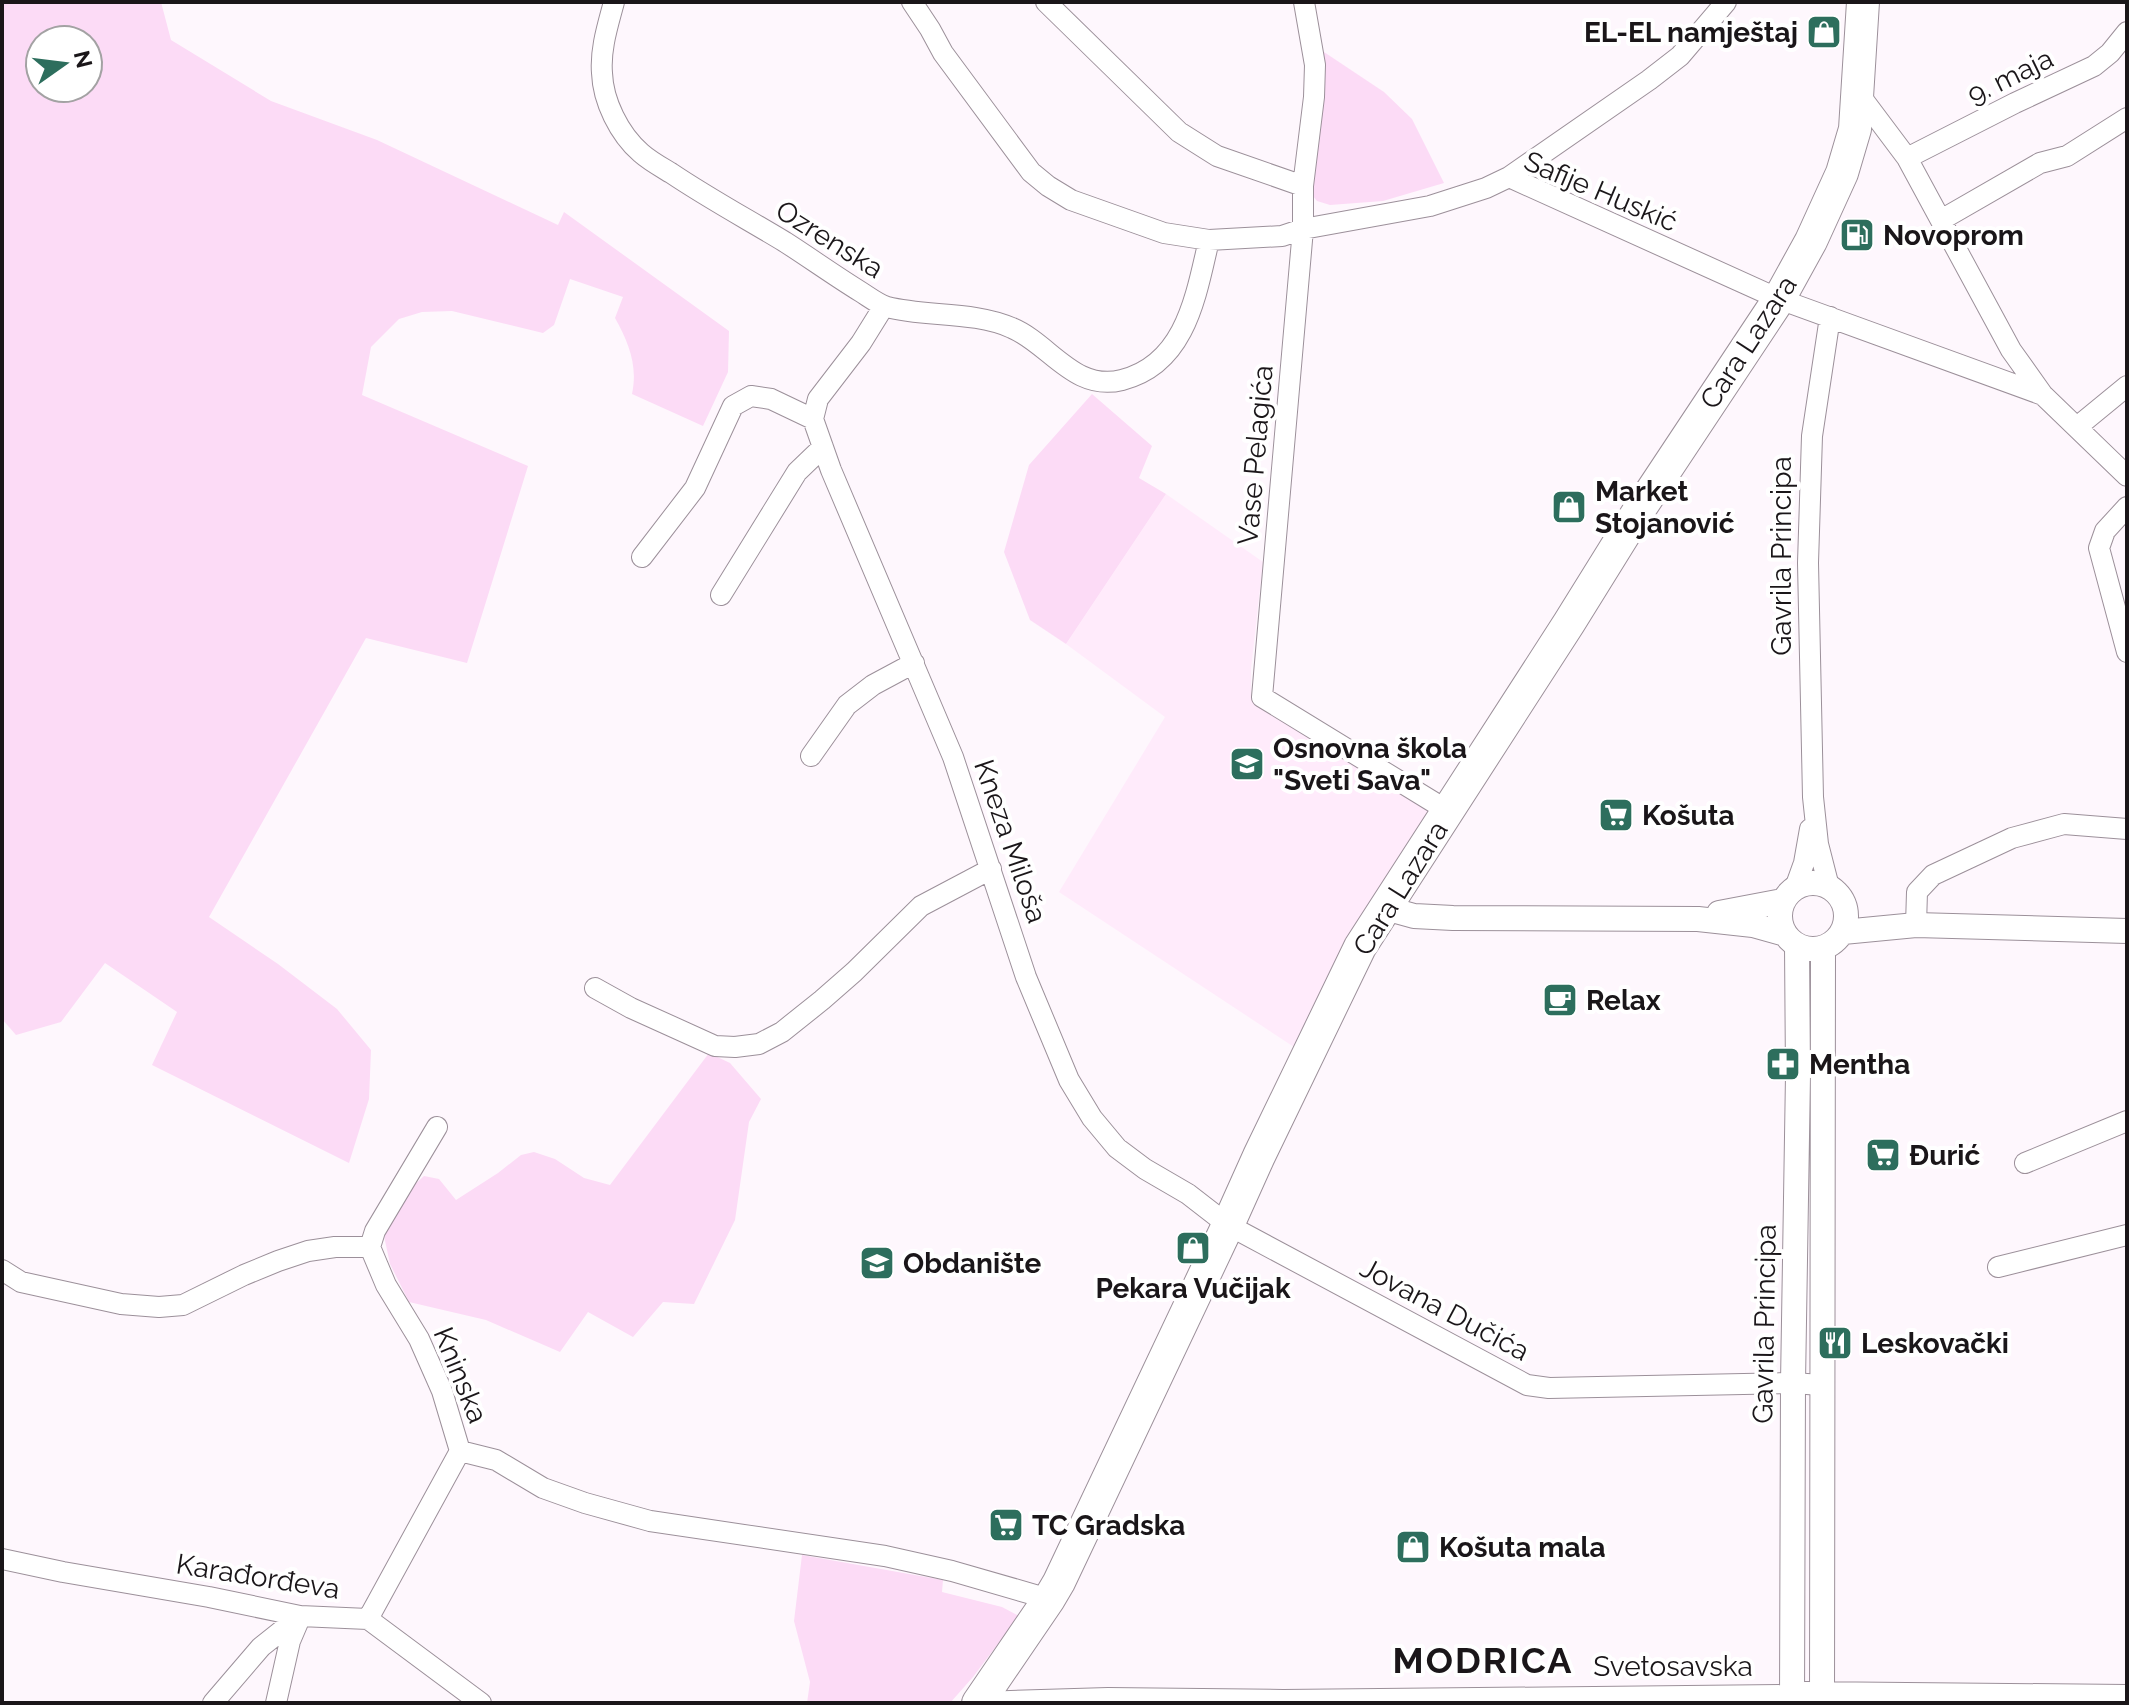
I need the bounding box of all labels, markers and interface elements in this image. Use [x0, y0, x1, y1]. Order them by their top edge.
shop icon: EL-EL namještaj [1805, 13, 1843, 51]
place label: EL-EL namještaj [1584, 16, 1798, 49]
north arrow [24, 24, 104, 104]
street label: 9. maja [1962, 42, 2059, 111]
text: N [69, 48, 98, 70]
street label: Safije Huskić [1519, 144, 1682, 239]
street label: Ozrenska [770, 193, 890, 285]
fuel station icon: Novoprom [1838, 216, 1876, 254]
place label: Novoprom [1883, 219, 2024, 252]
street label: Cara Lazara [1693, 269, 1804, 415]
street label: Vase Pelagića [1231, 364, 1280, 546]
street label: Gavrila Principa [1765, 456, 1798, 656]
place label: Market Stojanović [1595, 475, 1735, 540]
shop icon: Market Stojanović [1550, 488, 1588, 526]
place label: Osnovna škola "Sveti Sava" [1273, 732, 1467, 797]
school or university icon: Osnovna škola "Sveti Sava" [1228, 745, 1266, 783]
street label: Kneza Miloša [967, 755, 1054, 927]
supermarket icon: Košuta [1597, 796, 1635, 834]
place label: Košuta [1642, 799, 1735, 832]
street label: Cara Lazara [1346, 815, 1455, 962]
cafe icon: Relax [1541, 981, 1579, 1019]
place label: Relax [1586, 984, 1661, 1017]
pharmacy icon: Mentha [1764, 1045, 1802, 1083]
place label: Mentha [1809, 1048, 1910, 1081]
supermarket icon: Đurić [1864, 1136, 1902, 1174]
place label: Đurić [1909, 1139, 1980, 1172]
street label: Gavrila Principa [1746, 1224, 1783, 1424]
shop icon: Pekara Vučijak [1174, 1229, 1212, 1267]
school or university icon: Obdanište [858, 1244, 896, 1282]
place label: Obdanište [903, 1247, 1041, 1280]
street label: Jovana Dučića [1355, 1251, 1535, 1368]
place label: Pekara Vučijak [1095, 1272, 1291, 1305]
street label: Kninska [426, 1322, 495, 1428]
restaurant icon: Leskovački [1816, 1324, 1854, 1362]
place label: Leskovački [1861, 1327, 2009, 1360]
supermarket icon: TC Gradska [987, 1506, 1025, 1544]
place label: TC Gradska [1032, 1509, 1185, 1542]
shop icon: Košuta mala [1394, 1528, 1432, 1566]
place label: Košuta mala [1439, 1531, 1605, 1564]
street label: Karađorđeva [174, 1547, 342, 1606]
district label: MODRICA [1393, 1639, 1573, 1681]
street label: Svetosavska [1593, 1650, 1753, 1683]

